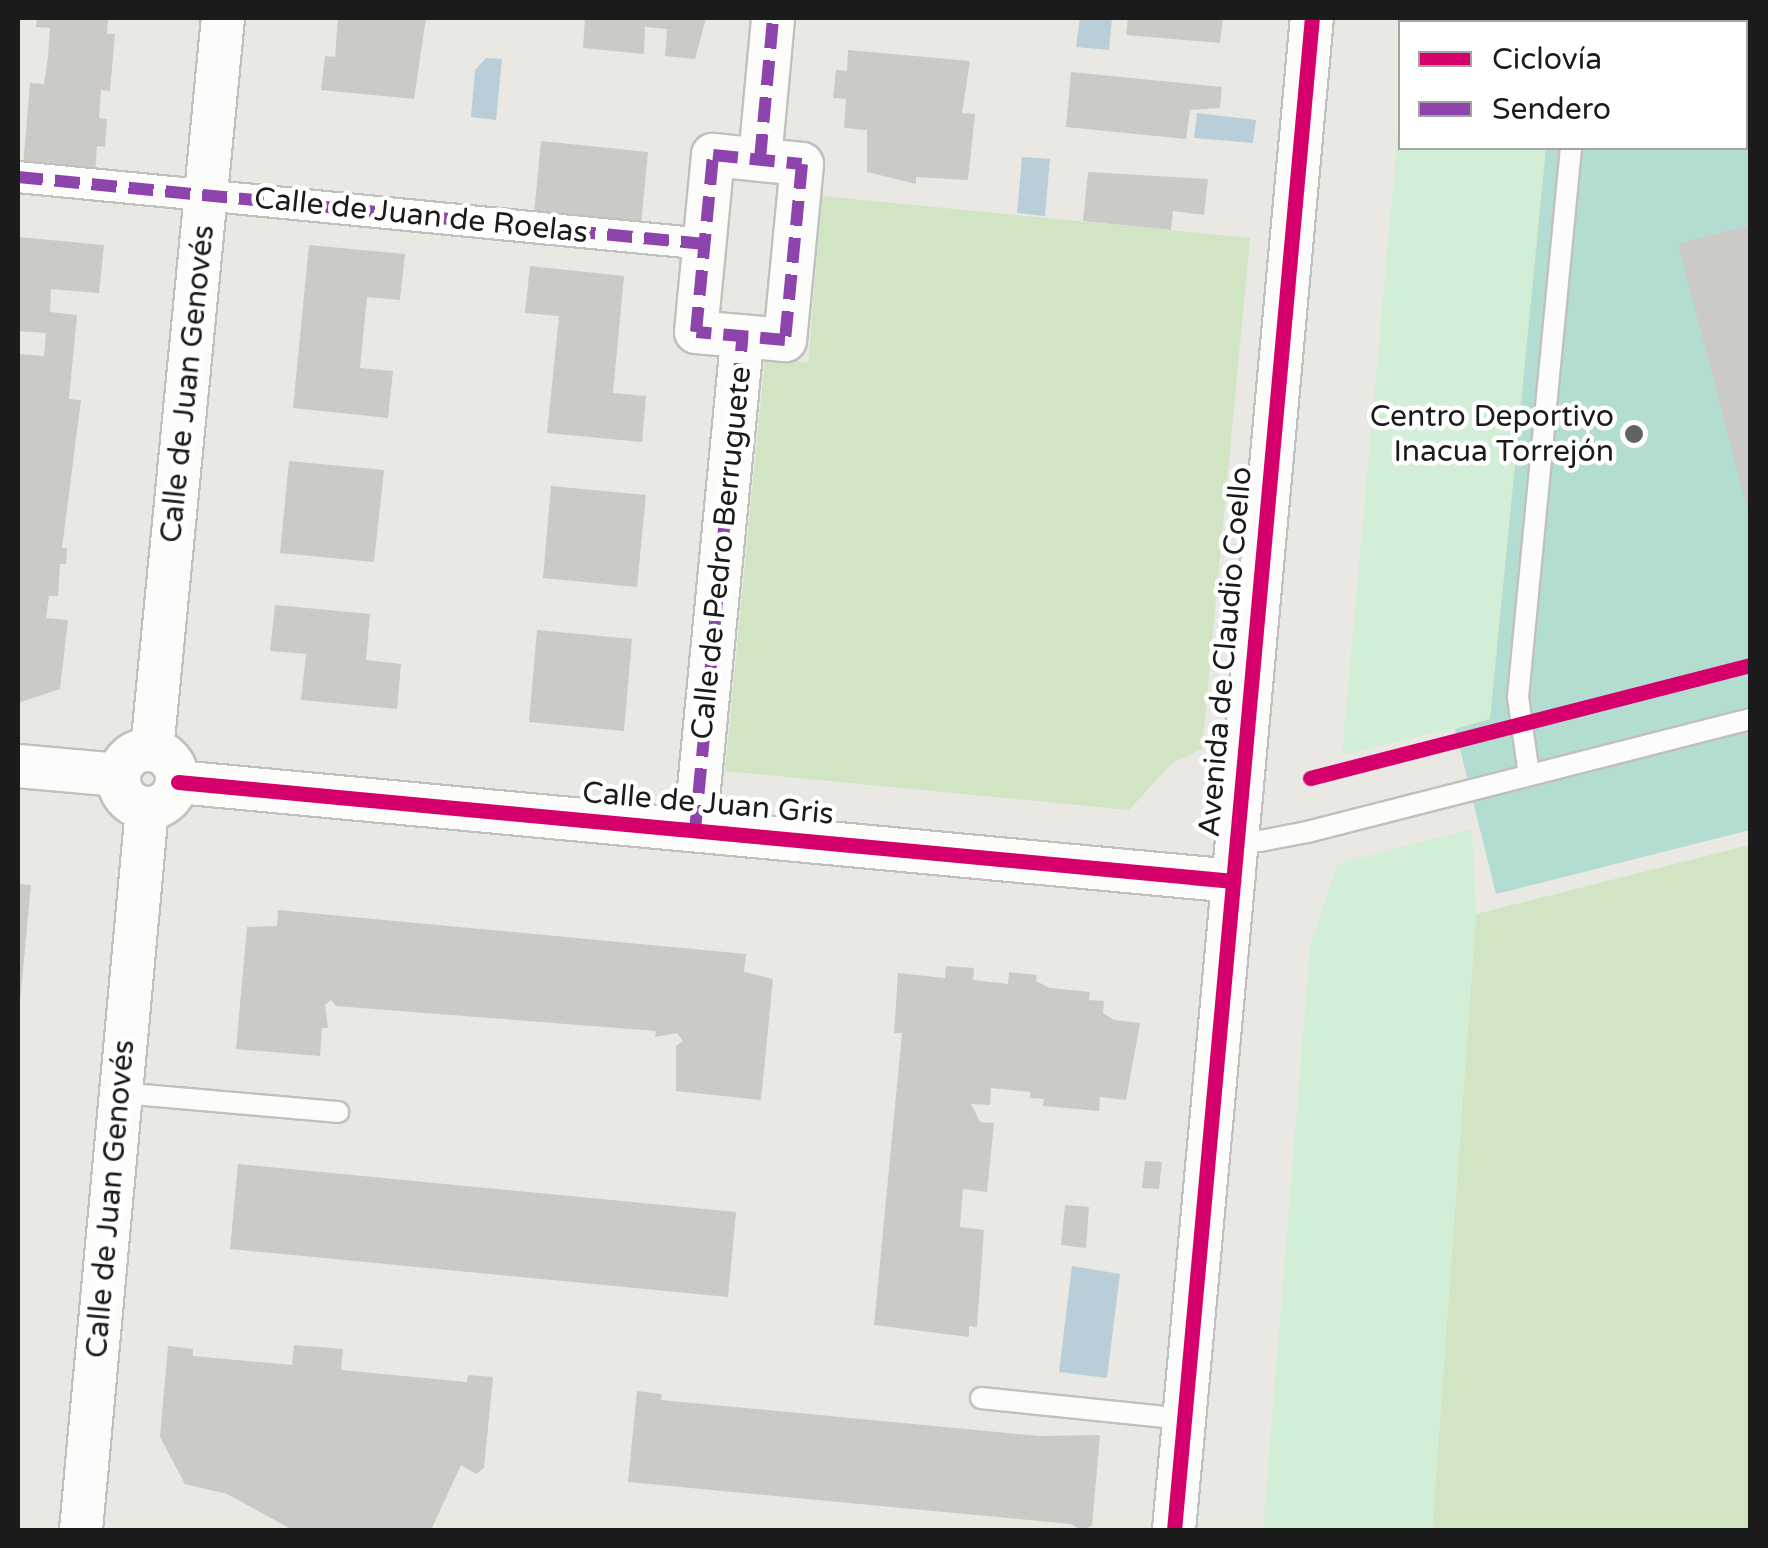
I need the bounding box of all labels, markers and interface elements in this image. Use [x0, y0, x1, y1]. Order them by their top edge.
legend [1398, 20, 1748, 150]
text: Ciclovía [1492, 41, 1602, 78]
text: Sendero [1492, 91, 1611, 128]
street label: Calle de Juan de Roelas [252, 181, 590, 251]
street label: Calle de Juan Genovés [153, 223, 223, 545]
street label: Calle de Pedro Berruguete [684, 365, 760, 741]
place label: Centro Deportivo Inacua Torrejón [1370, 399, 1614, 470]
marker: Centro Deportivo Inacua Torrejón [1623, 423, 1645, 445]
street label: Avenida de Claudio Coello [1192, 465, 1260, 839]
street label: Calle de Juan Gris [581, 775, 835, 833]
street label: Calle de Juan Genovés [79, 1038, 143, 1360]

